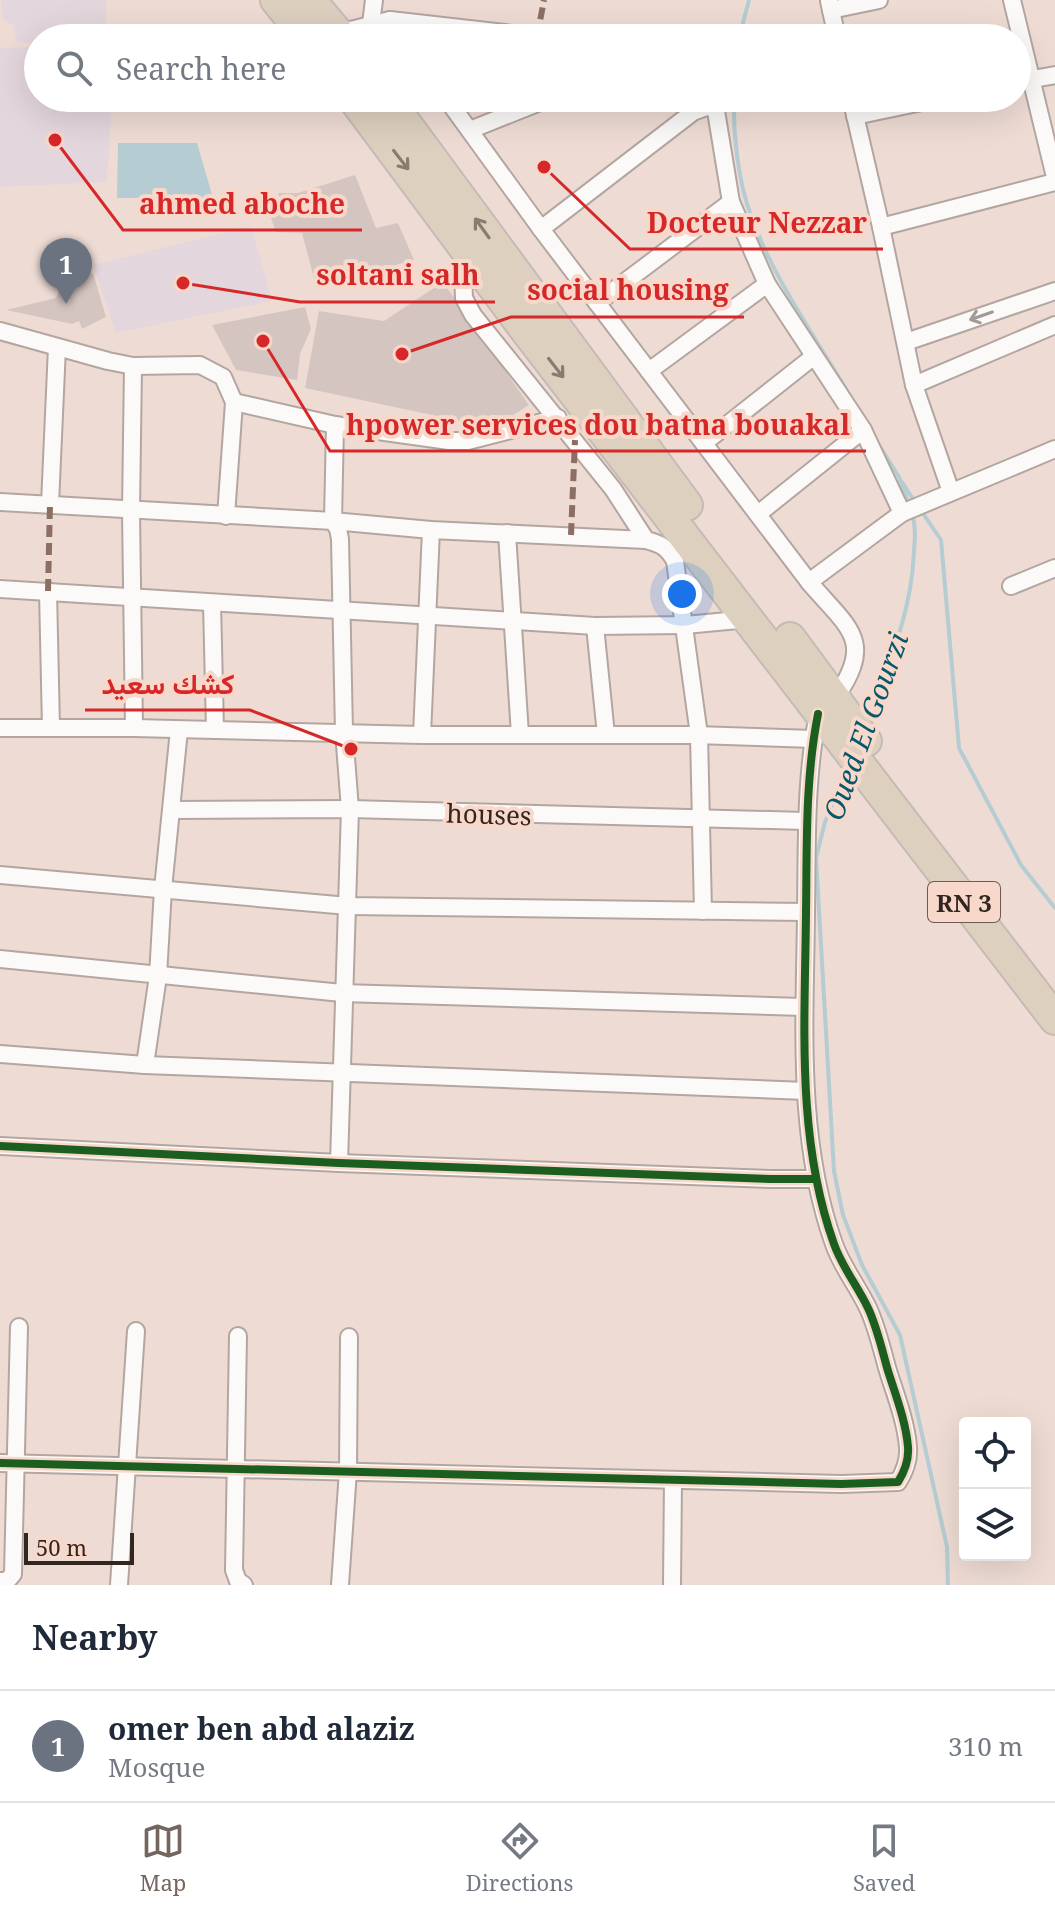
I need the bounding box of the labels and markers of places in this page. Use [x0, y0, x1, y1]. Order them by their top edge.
callout: ahmed aboche [123, 178, 362, 230]
callout: Docteur Nezzar [630, 197, 883, 249]
pin: 1 [40, 238, 92, 304]
callout: soltani salh [300, 250, 495, 302]
callout: social housing [511, 265, 744, 317]
callout: hpower services dou batna bouakal [330, 399, 866, 451]
callout: كشك سعيد [85, 658, 250, 710]

